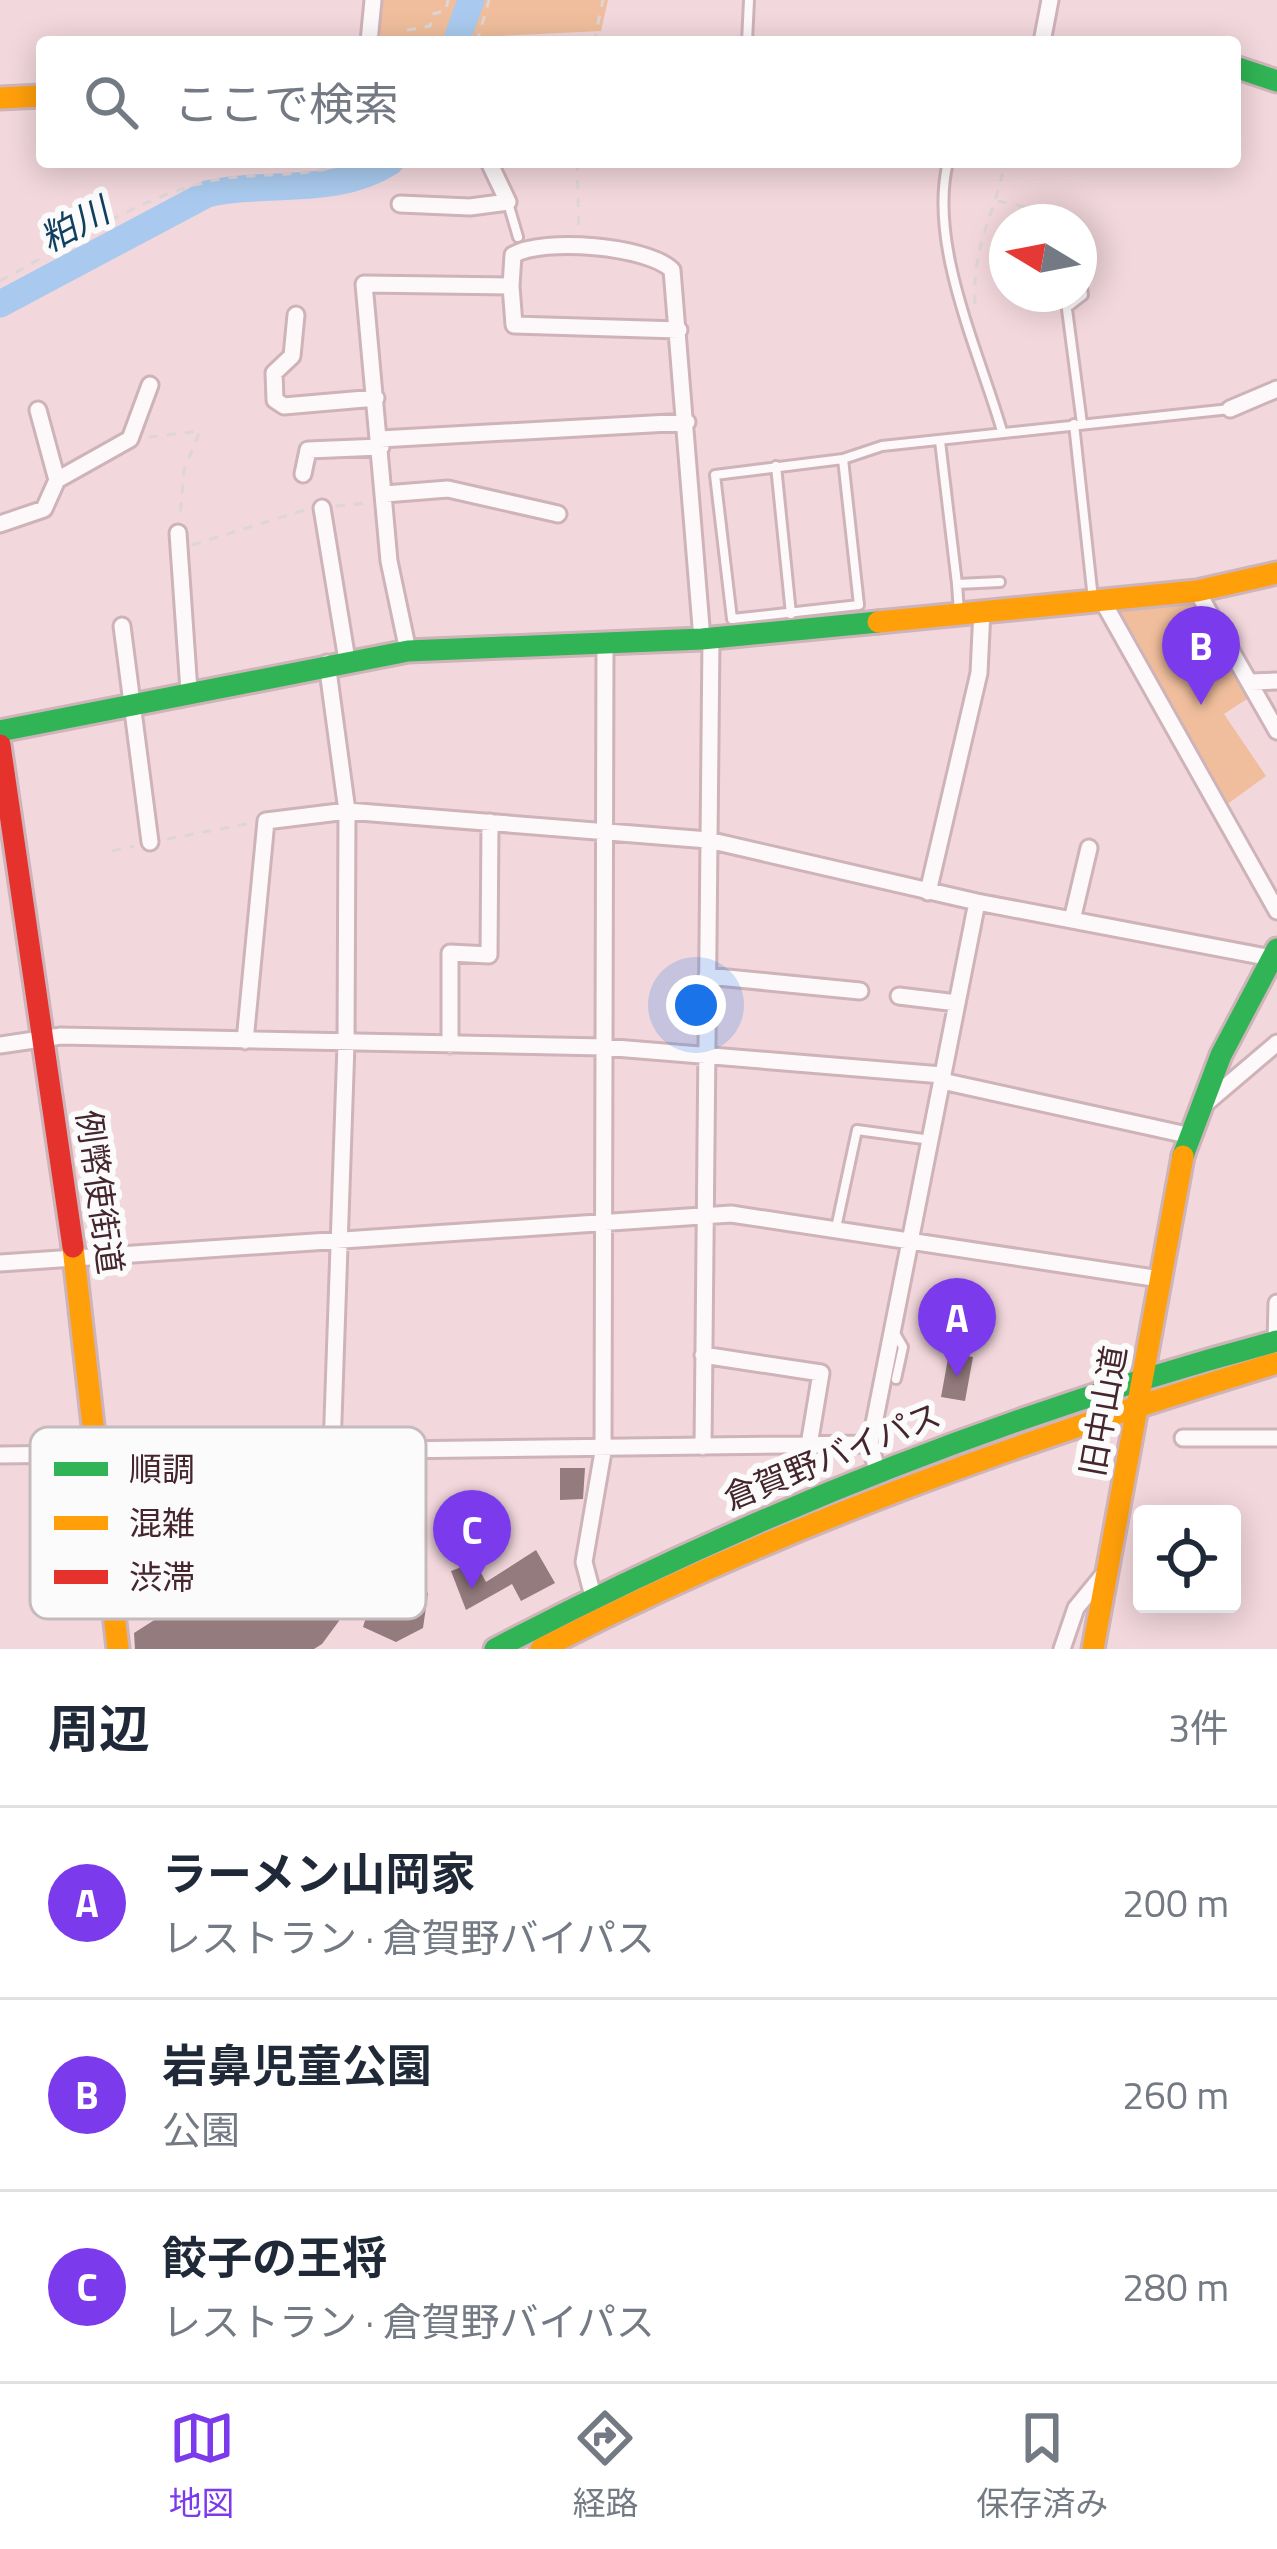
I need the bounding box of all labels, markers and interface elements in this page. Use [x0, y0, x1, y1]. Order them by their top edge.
search box [36, 36, 1241, 168]
icon: search [78, 69, 144, 135]
text: ここで検索 [174, 69, 399, 137]
water label: 粕川 [29, 181, 122, 265]
north arrow [989, 204, 1097, 312]
pin: B [1162, 606, 1240, 705]
your location [666, 975, 726, 1035]
street label: 例幣使街道 [64, 1107, 136, 1277]
pin: A [918, 1278, 996, 1377]
street label: 旧中山道 [1067, 1342, 1139, 1480]
street label: 倉賀野バイパス [716, 1390, 948, 1522]
legend [30, 1427, 426, 1619]
text: 順調 [129, 1444, 195, 1494]
pin: C [433, 1490, 511, 1589]
text: 混雑 [129, 1498, 195, 1548]
map controls [1133, 1505, 1241, 1613]
button: locate [1133, 1505, 1241, 1613]
text: 渋滞 [129, 1552, 195, 1602]
text: 周辺 [48, 1689, 150, 1767]
text: 3件 [1168, 1698, 1229, 1757]
text: ラーメン山岡家 [162, 1839, 475, 1907]
text: A [75, 1873, 99, 1932]
text: 200 m [1122, 1873, 1229, 1932]
text: レストラン · 倉賀野バイパス [162, 1908, 655, 1967]
text: 岩鼻児童公園 [162, 2031, 432, 2099]
text: B [75, 2065, 99, 2124]
text: 260 m [1122, 2065, 1229, 2124]
text: 公園 [162, 2100, 240, 2159]
text: 餃子の王将 [162, 2223, 387, 2291]
text: C [76, 2257, 98, 2316]
text: 280 m [1122, 2257, 1229, 2316]
text: レストラン · 倉賀野バイパス [162, 2292, 655, 2351]
tab: 地図 [169, 2405, 235, 2528]
tab: 経路 [572, 2405, 638, 2528]
tab: 保存済み [976, 2405, 1108, 2528]

